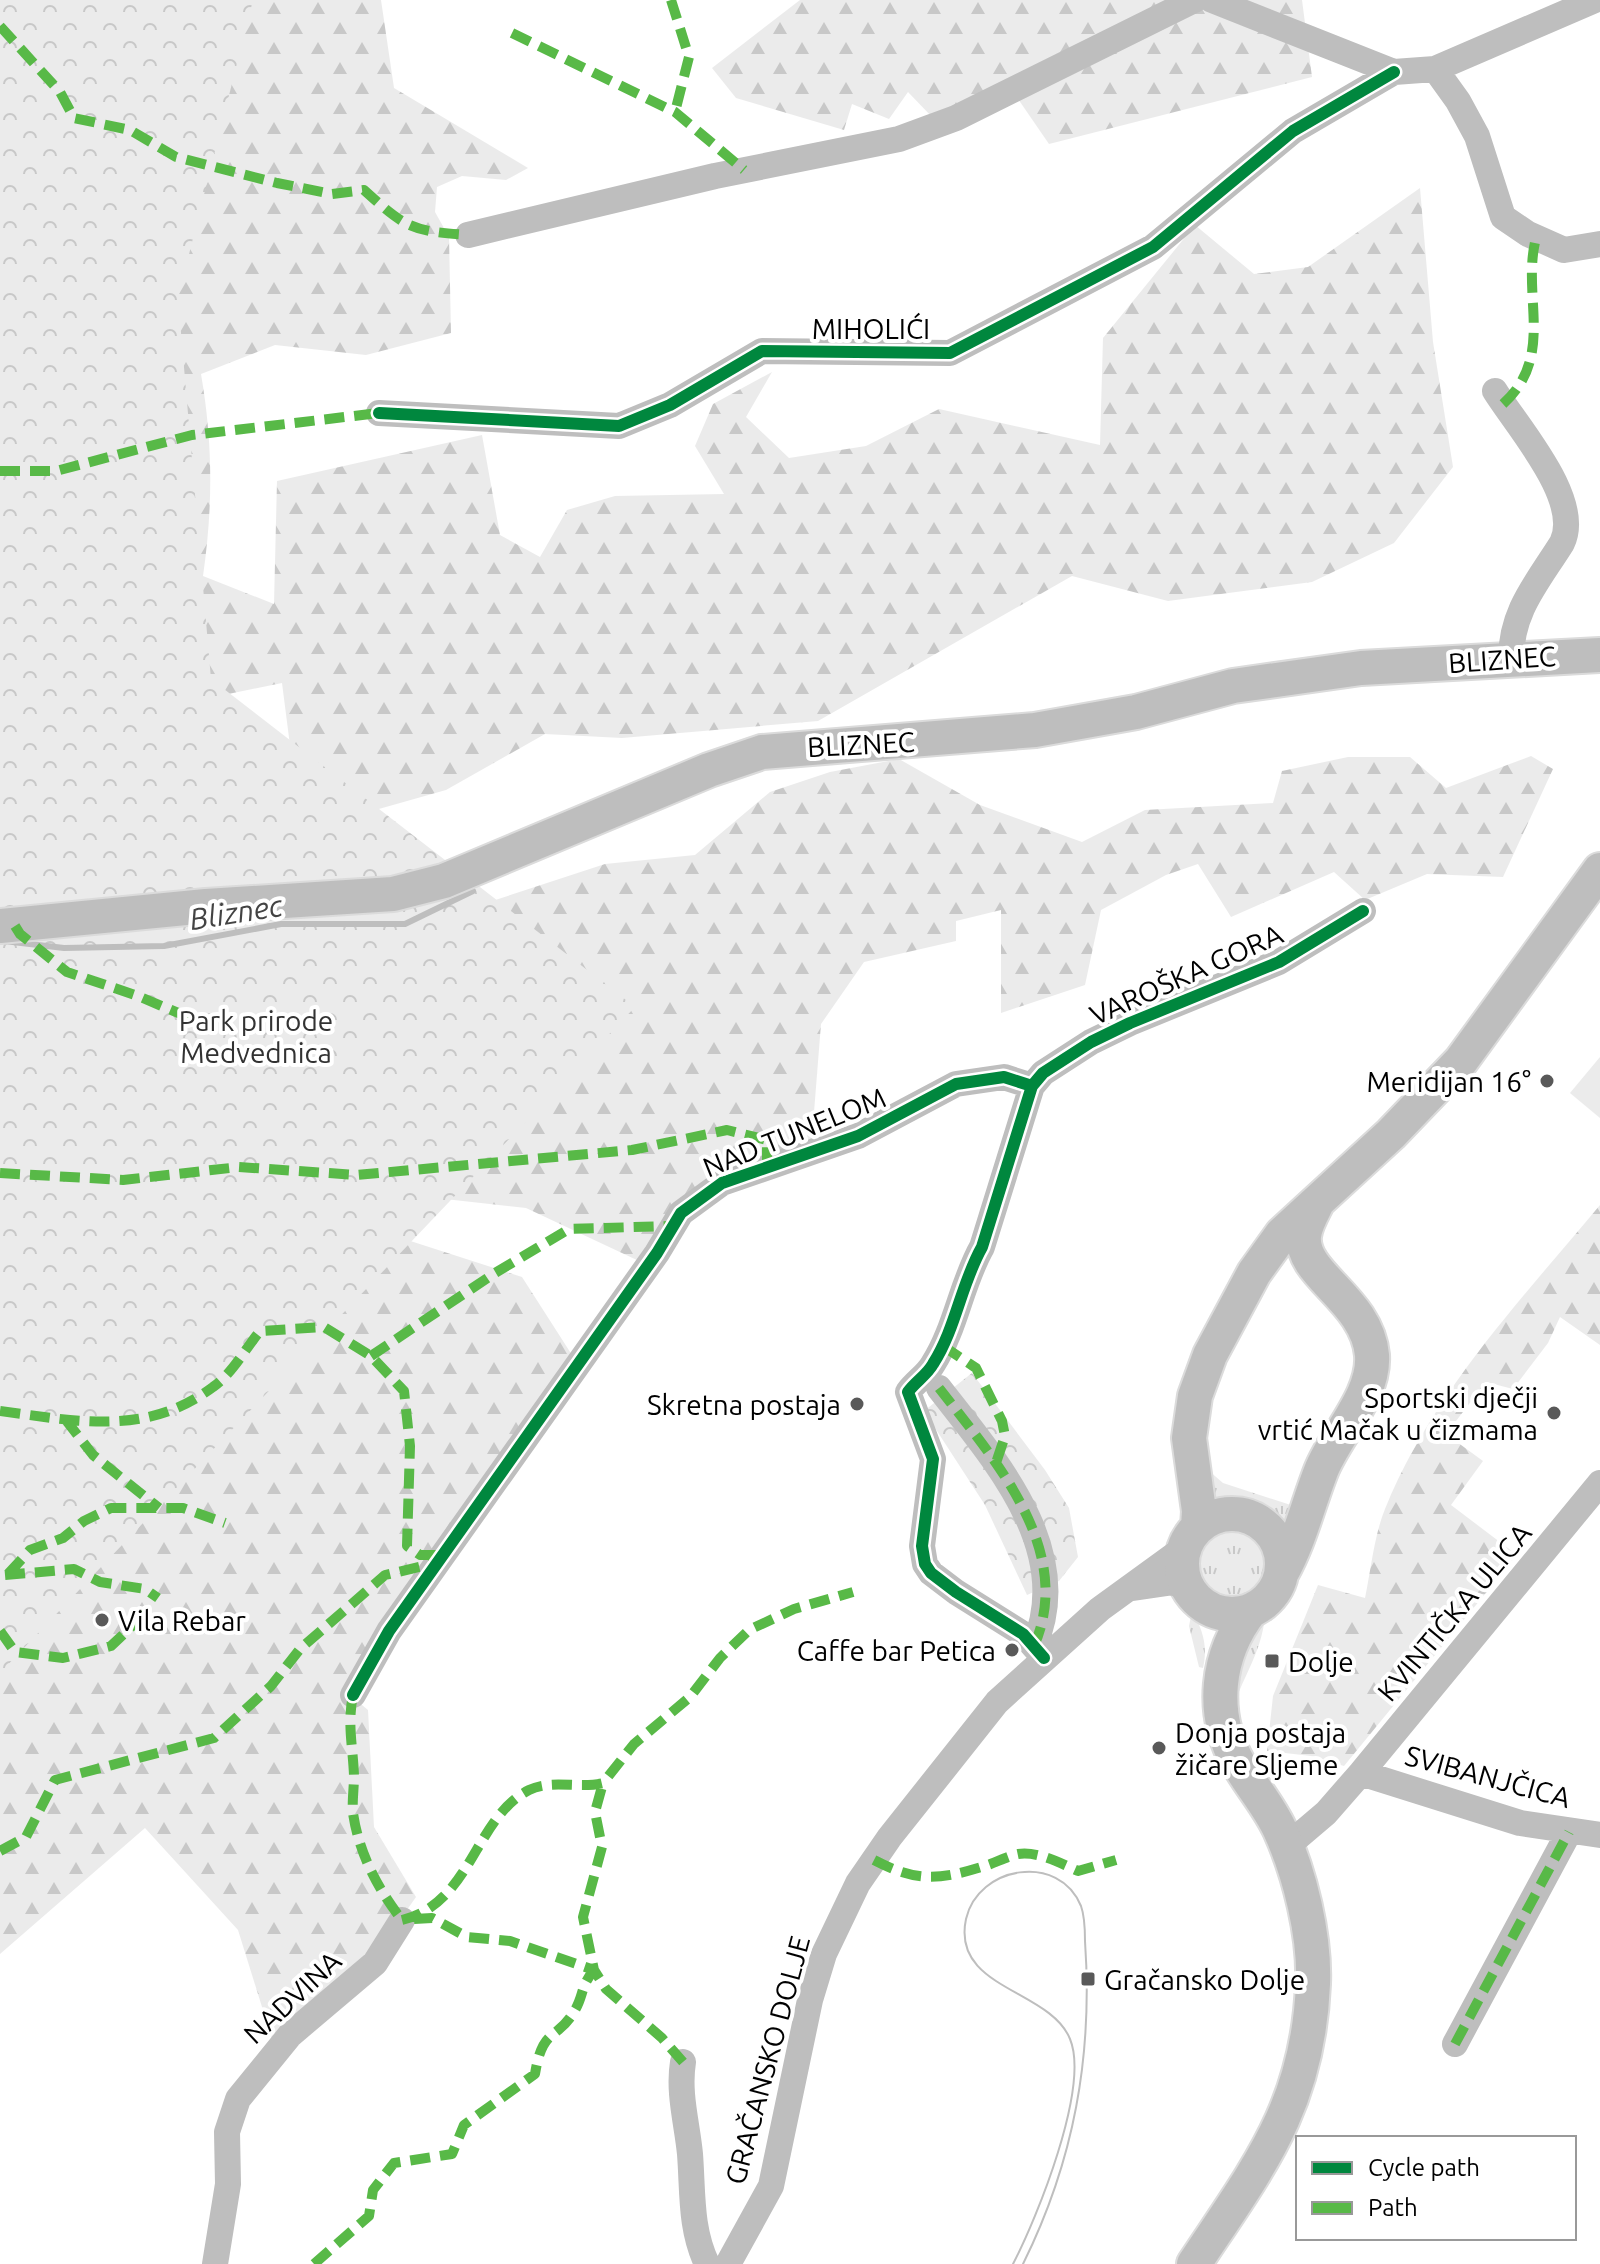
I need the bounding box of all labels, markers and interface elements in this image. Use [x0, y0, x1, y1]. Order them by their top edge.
street label: MIHOLIĆI [812, 312, 930, 344]
street label: BLIZNEC [1447, 640, 1557, 678]
street label: BLIZNEC [807, 726, 915, 762]
water label: Bliznec [187, 888, 285, 936]
street label: VAROŠKA GORA [1084, 917, 1287, 1030]
park label: Park prirode Medvednica [179, 1005, 333, 1068]
place label: Meridijan 16° [1366, 1066, 1531, 1097]
marker: Meridijan 16° [1538, 1072, 1556, 1090]
street label: NAD TUNELOM [698, 1081, 890, 1183]
place label: Sportski dječji vrtić Mačak u čizmama [1258, 1382, 1538, 1445]
place label: Skretna postaja [647, 1389, 841, 1420]
marker: Skretna postaja [848, 1395, 866, 1413]
marker: Sportski dječji vrtić Mačak u čizmama [1545, 1404, 1563, 1422]
street label: KVINTIČKA ULICA [1370, 1517, 1537, 1707]
place label: Vila Rebar [118, 1605, 246, 1636]
marker: Vila Rebar [93, 1611, 111, 1629]
place label: Caffe bar Petica [797, 1635, 996, 1666]
marker: Caffe bar Petica [1003, 1641, 1021, 1659]
place label: Dolje [1288, 1646, 1354, 1677]
marker: Dolje [1263, 1652, 1281, 1670]
place label: Donja postaja žičare Sljeme [1175, 1717, 1346, 1780]
street label: SVIBANJČICA [1402, 1738, 1574, 1813]
marker: Donja postaja žičare Sljeme [1150, 1739, 1168, 1757]
street label: GRAČANSKO DOLJE [718, 1932, 815, 2188]
street label: NADVINA [237, 1944, 347, 2050]
place label: Gračansko Dolje [1104, 1964, 1305, 1995]
marker: Gračansko Dolje [1079, 1970, 1097, 1988]
legend [1296, 2136, 1576, 2240]
text: Cycle path [1368, 2154, 1480, 2181]
text: Path [1368, 2194, 1418, 2221]

